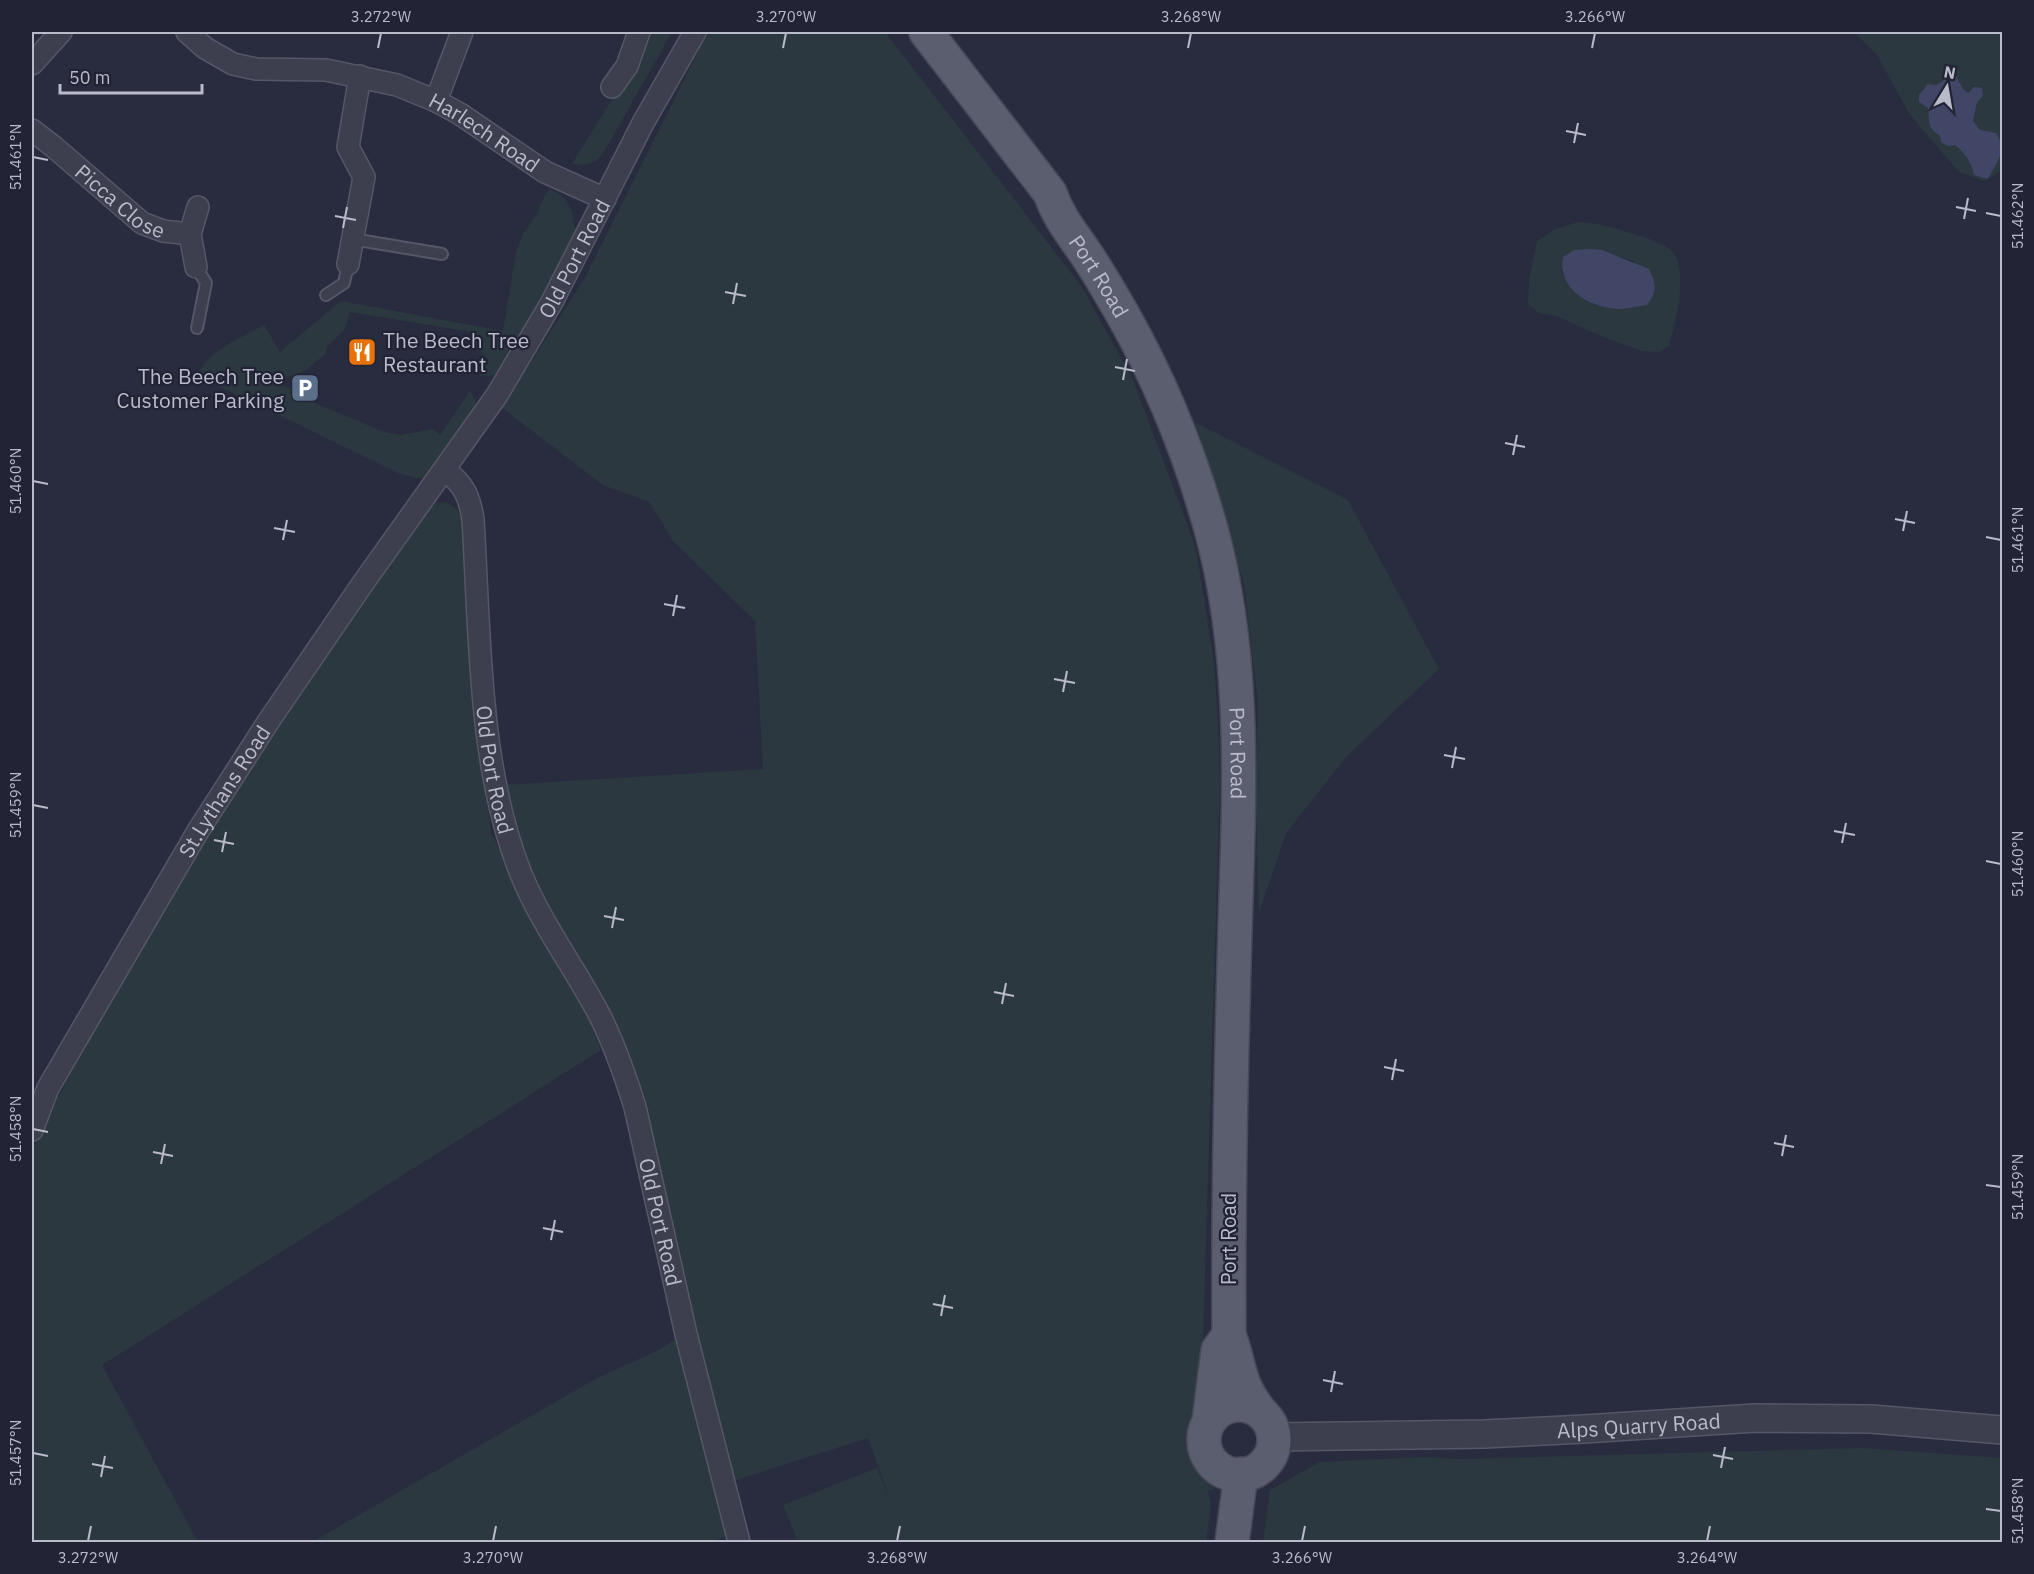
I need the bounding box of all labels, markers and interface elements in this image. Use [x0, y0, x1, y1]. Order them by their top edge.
text: 3.272°W [351, 7, 412, 26]
text: 3.270°W [756, 7, 817, 26]
text: 3.268°W [1161, 7, 1222, 26]
text: 3.266°W [1565, 7, 1626, 26]
scale bar [60, 57, 202, 95]
north arrow [1917, 57, 1977, 117]
text: N [1942, 61, 1957, 83]
text: 50 m [69, 66, 111, 89]
street label: Harlech Road [424, 86, 545, 178]
text: 51.461°N [6, 124, 25, 190]
street label: Picca Close [69, 158, 169, 245]
text: 51.462°N [2008, 183, 2027, 249]
street label: Old Port Road [532, 194, 616, 323]
street label: Port Road [1063, 229, 1135, 322]
place label: The Beech Tree Restaurant [383, 326, 529, 378]
restaurant icon: The Beech Tree Restaurant [346, 336, 378, 368]
place label: The Beech Tree Customer Parking [117, 362, 284, 414]
parking icon: The Beech Tree Customer Parking [289, 372, 321, 404]
text: 51.460°N [6, 448, 25, 514]
text: 51.461°N [2008, 507, 2027, 573]
street label: Old Port Road [470, 704, 521, 837]
street label: Port Road [1223, 706, 1253, 799]
street label: St.Lythans Road [172, 720, 276, 862]
text: 51.459°N [6, 772, 25, 838]
text: 51.460°N [2008, 831, 2027, 897]
text: 51.458°N [6, 1096, 25, 1162]
text: 51.459°N [2008, 1154, 2027, 1220]
street label: Old Port Road [633, 1155, 689, 1288]
street label: Port Road [1214, 1193, 1242, 1285]
street label: Alps Quarry Road [1556, 1406, 1721, 1444]
text: 51.457°N [6, 1420, 25, 1486]
text: 51.458°N [2008, 1478, 2027, 1544]
text: 3.272°W [58, 1548, 119, 1567]
text: 3.270°W [463, 1548, 524, 1567]
text: 3.268°W [867, 1548, 928, 1567]
text: 3.266°W [1272, 1548, 1333, 1567]
text: 3.264°W [1677, 1548, 1738, 1567]

